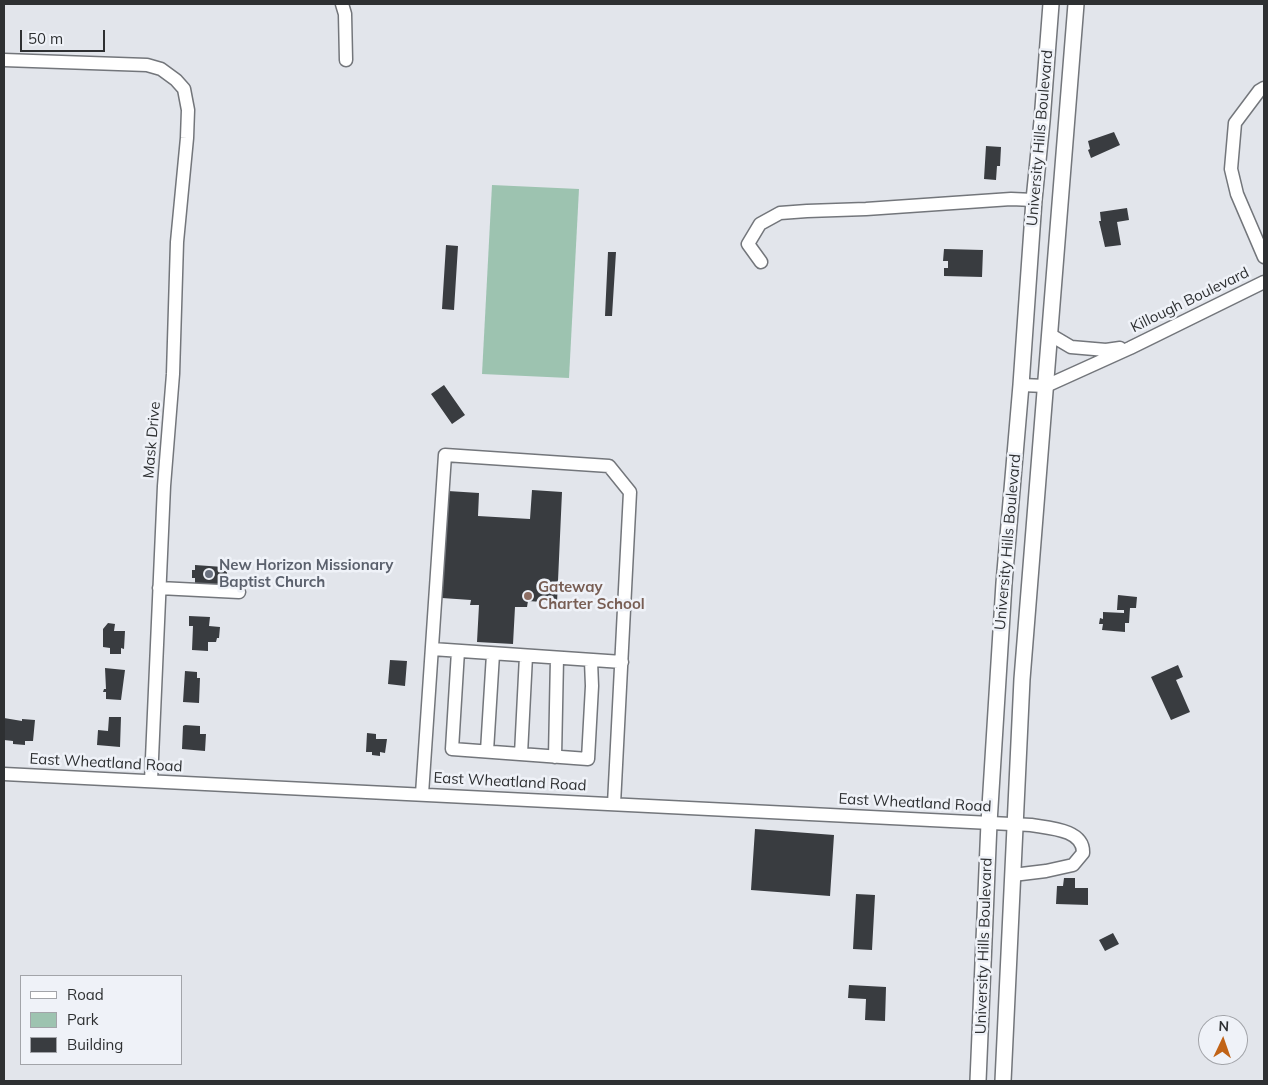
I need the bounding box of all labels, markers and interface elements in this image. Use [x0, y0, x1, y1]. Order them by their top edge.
scale bar [22, 20, 108, 52]
text: 50 m [28, 29, 63, 48]
street label: University Hills Boulevard [1023, 49, 1057, 227]
street label: Killough Boulevard [1128, 264, 1252, 336]
street label: Mask Drive [140, 401, 164, 479]
street label: University Hills Boulevard [991, 453, 1025, 631]
place label: New Horizon Missionary Baptist Church [219, 556, 393, 591]
marker: New Horizon Missionary Baptist Church [203, 568, 215, 580]
place label: Gateway Charter School [538, 578, 645, 613]
marker: Gateway Charter School [522, 590, 534, 602]
street label: East Wheatland Road [29, 750, 183, 776]
street label: East Wheatland Road [433, 769, 587, 795]
street label: East Wheatland Road [838, 790, 992, 816]
street label: University Hills Boulevard [972, 857, 996, 1035]
legend [20, 975, 182, 1065]
text: Road [67, 985, 104, 1004]
text: Park [67, 1010, 99, 1029]
north arrow [1198, 1015, 1248, 1065]
text: N [1218, 1017, 1229, 1035]
text: Building [67, 1035, 123, 1054]

